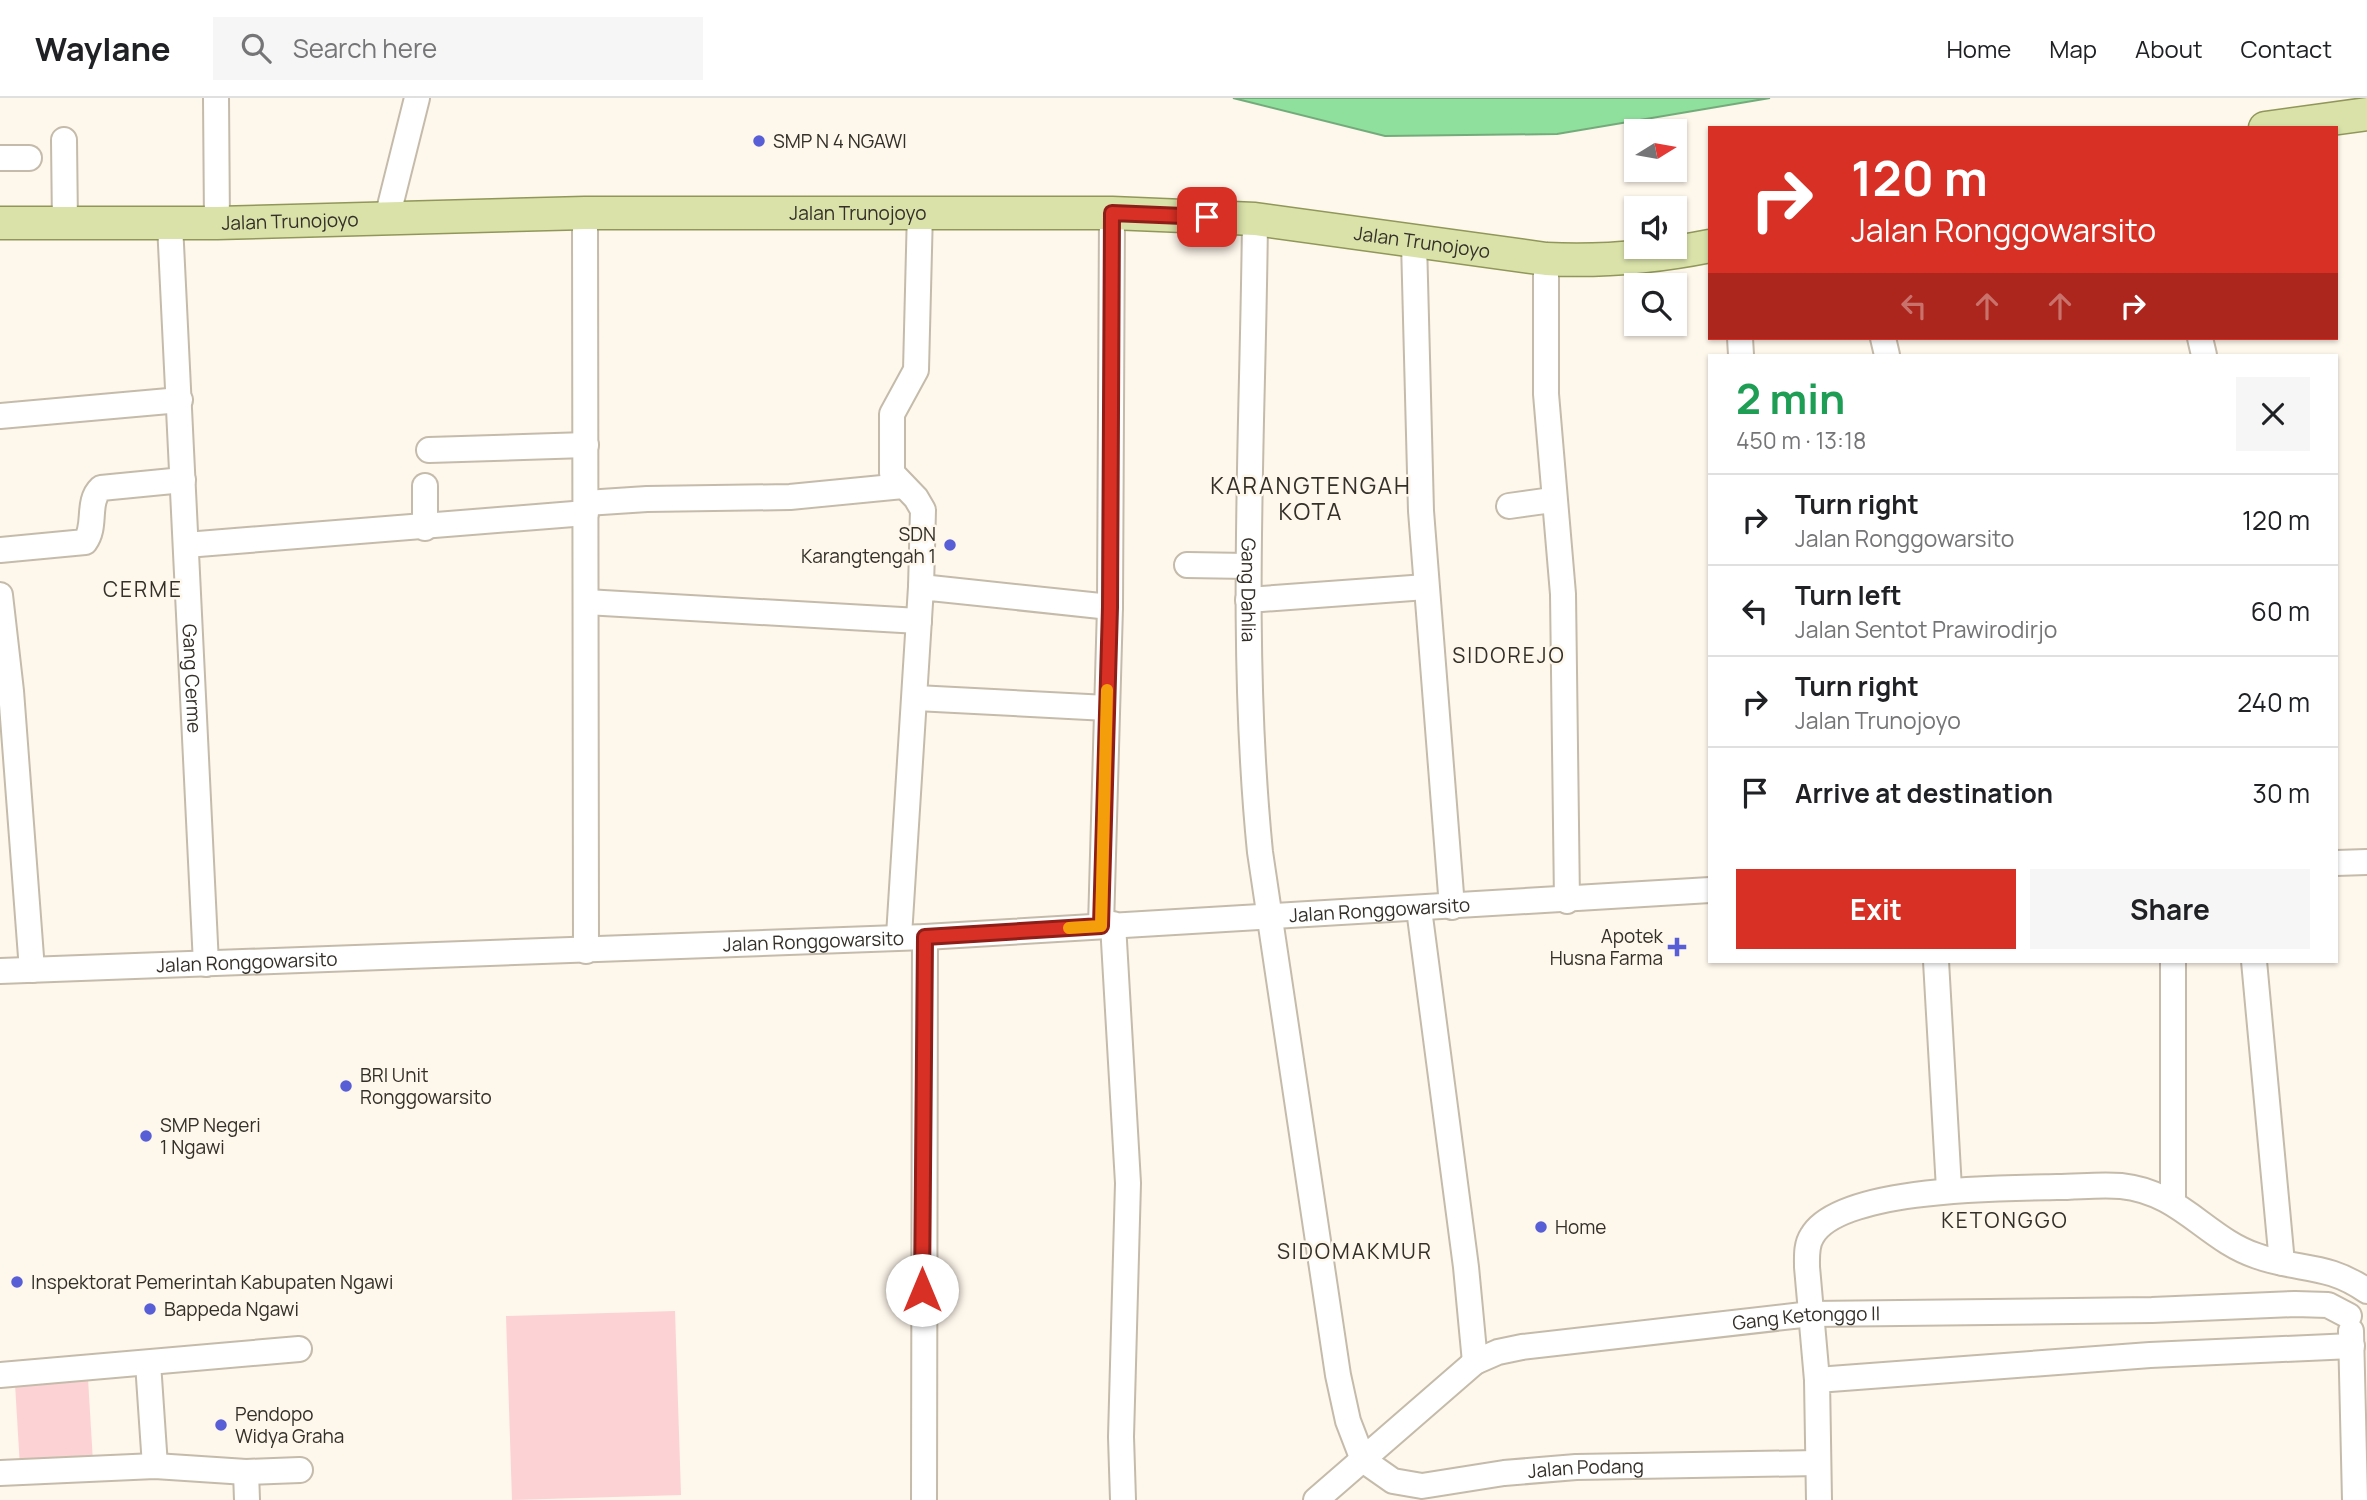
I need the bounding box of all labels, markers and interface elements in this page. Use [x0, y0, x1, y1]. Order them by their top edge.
search box [213, 17, 703, 80]
text: Waylane [35, 26, 171, 71]
icon: search [237, 29, 275, 67]
text: Search here [293, 30, 437, 66]
text: Home [1946, 32, 2011, 65]
text: Map [2049, 32, 2097, 65]
text: About [2135, 32, 2203, 65]
text: Contact [2241, 32, 2332, 65]
north arrow [1624, 119, 1687, 182]
map controls [1624, 119, 1687, 336]
place label: SMP N 4 NGAWI [773, 128, 907, 154]
marker: SMP N 4 NGAWI [751, 133, 767, 149]
text: 120 m [1851, 144, 1988, 211]
icon: right [1736, 154, 1827, 245]
pin [1177, 187, 1237, 247]
button: sound [1624, 196, 1687, 259]
icon: arrive [1188, 198, 1226, 236]
street label: Jalan Trunojoyo [789, 200, 926, 226]
street label: Jalan Trunojoyo [221, 206, 359, 236]
text: Jalan Ronggowarsito [1851, 208, 2156, 252]
street label: Jalan Trunojoyo [1353, 220, 1492, 264]
button: search [1624, 273, 1687, 336]
icon: left [1895, 287, 1933, 325]
icon: ahead [1968, 287, 2006, 325]
icon: ahead [2041, 287, 2079, 325]
icon: right [2114, 287, 2152, 325]
text: 2 min [1736, 369, 1845, 427]
button: close [2236, 377, 2310, 451]
text: 450 m · 13:18 [1736, 424, 1866, 456]
district label: KARANGTENGAH KOTA [1210, 469, 1412, 527]
text: Turn right [1795, 486, 1919, 522]
icon: right [1736, 501, 1774, 539]
text: 120 m [2242, 502, 2310, 538]
place label: SDN Karangtengah 1 [801, 521, 936, 569]
text: Jalan Ronggowarsito [1795, 522, 2014, 554]
marker: SDN Karangtengah 1 [942, 537, 958, 553]
street label: Gang Dahlia [1236, 538, 1262, 642]
district label: CERME [103, 575, 183, 603]
text: Turn left [1795, 577, 1902, 613]
icon: left [1736, 592, 1774, 630]
text: 60 m [2251, 593, 2310, 629]
text: Jalan Sentot Prawirodirjo [1795, 613, 2057, 645]
street label: Gang Cerme [176, 623, 208, 734]
district label: SIDOREJO [1452, 641, 1566, 669]
text: Turn right [1795, 668, 1919, 704]
icon: right [1736, 683, 1774, 721]
text: 240 m [2237, 684, 2310, 720]
text: Jalan Trunojoyo [1795, 704, 1961, 736]
icon: arrive [1736, 774, 1774, 812]
text: Arrive at destination [1795, 775, 2053, 811]
text: 30 m [2253, 775, 2310, 811]
button: Exit [1736, 869, 2016, 949]
button: Share [2030, 869, 2310, 949]
street label: Jalan Ronggowarsito [1288, 891, 1471, 928]
place label: Apotek Husna Farma [1550, 923, 1664, 971]
street label: Jalan Ronggowarsito [722, 925, 905, 957]
marker: Apotek Husna Farma [1669, 939, 1685, 955]
street label: Jalan Ronggowarsito [156, 946, 338, 978]
place label: BRI Unit Ronggowarsito [360, 1062, 492, 1110]
marker: BRI Unit Ronggowarsito [338, 1078, 354, 1094]
place label: SMP Negeri 1 Ngawi [160, 1112, 261, 1160]
marker: SMP Negeri 1 Ngawi [138, 1128, 154, 1144]
district label: KETONGGO [1941, 1206, 2069, 1234]
place label: Home [1555, 1214, 1606, 1240]
marker: Home [1533, 1219, 1549, 1235]
district label: SIDOMAKMUR [1277, 1237, 1433, 1265]
position arrow [885, 1253, 959, 1327]
place label: Inspektorat Pemerintah Kabupaten Ngawi [31, 1269, 393, 1295]
marker: Inspektorat Pemerintah Kabupaten Ngawi [9, 1274, 25, 1290]
place label: Bappeda Ngawi [164, 1296, 299, 1322]
street label: Gang Ketonggo II [1731, 1300, 1880, 1336]
marker: Bappeda Ngawi [142, 1301, 158, 1317]
place label: Pendopo Widya Graha [235, 1401, 344, 1449]
marker: Pendopo Widya Graha [213, 1417, 229, 1433]
street label: Jalan Podang [1527, 1453, 1644, 1484]

